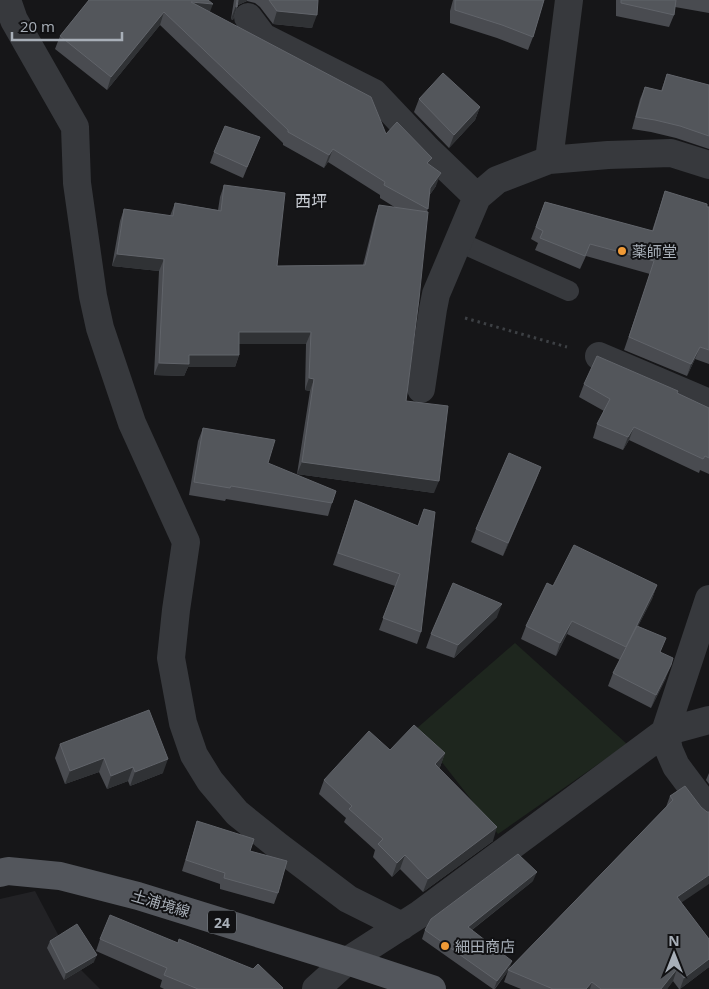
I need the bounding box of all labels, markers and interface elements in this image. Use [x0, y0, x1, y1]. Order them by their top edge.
scale bar [12, 10, 122, 42]
text: 20 m [20, 16, 55, 36]
district label: 西坪 [295, 190, 327, 212]
place label: 薬師堂 [632, 241, 677, 261]
marker: 薬師堂 [616, 245, 628, 257]
street label: 土浦境線 [129, 885, 193, 921]
road number: 24 [208, 910, 236, 934]
north arrow [649, 929, 699, 979]
text: N [668, 931, 680, 950]
place label: 細田商店 [455, 936, 515, 956]
marker: 細田商店 [439, 940, 451, 952]

